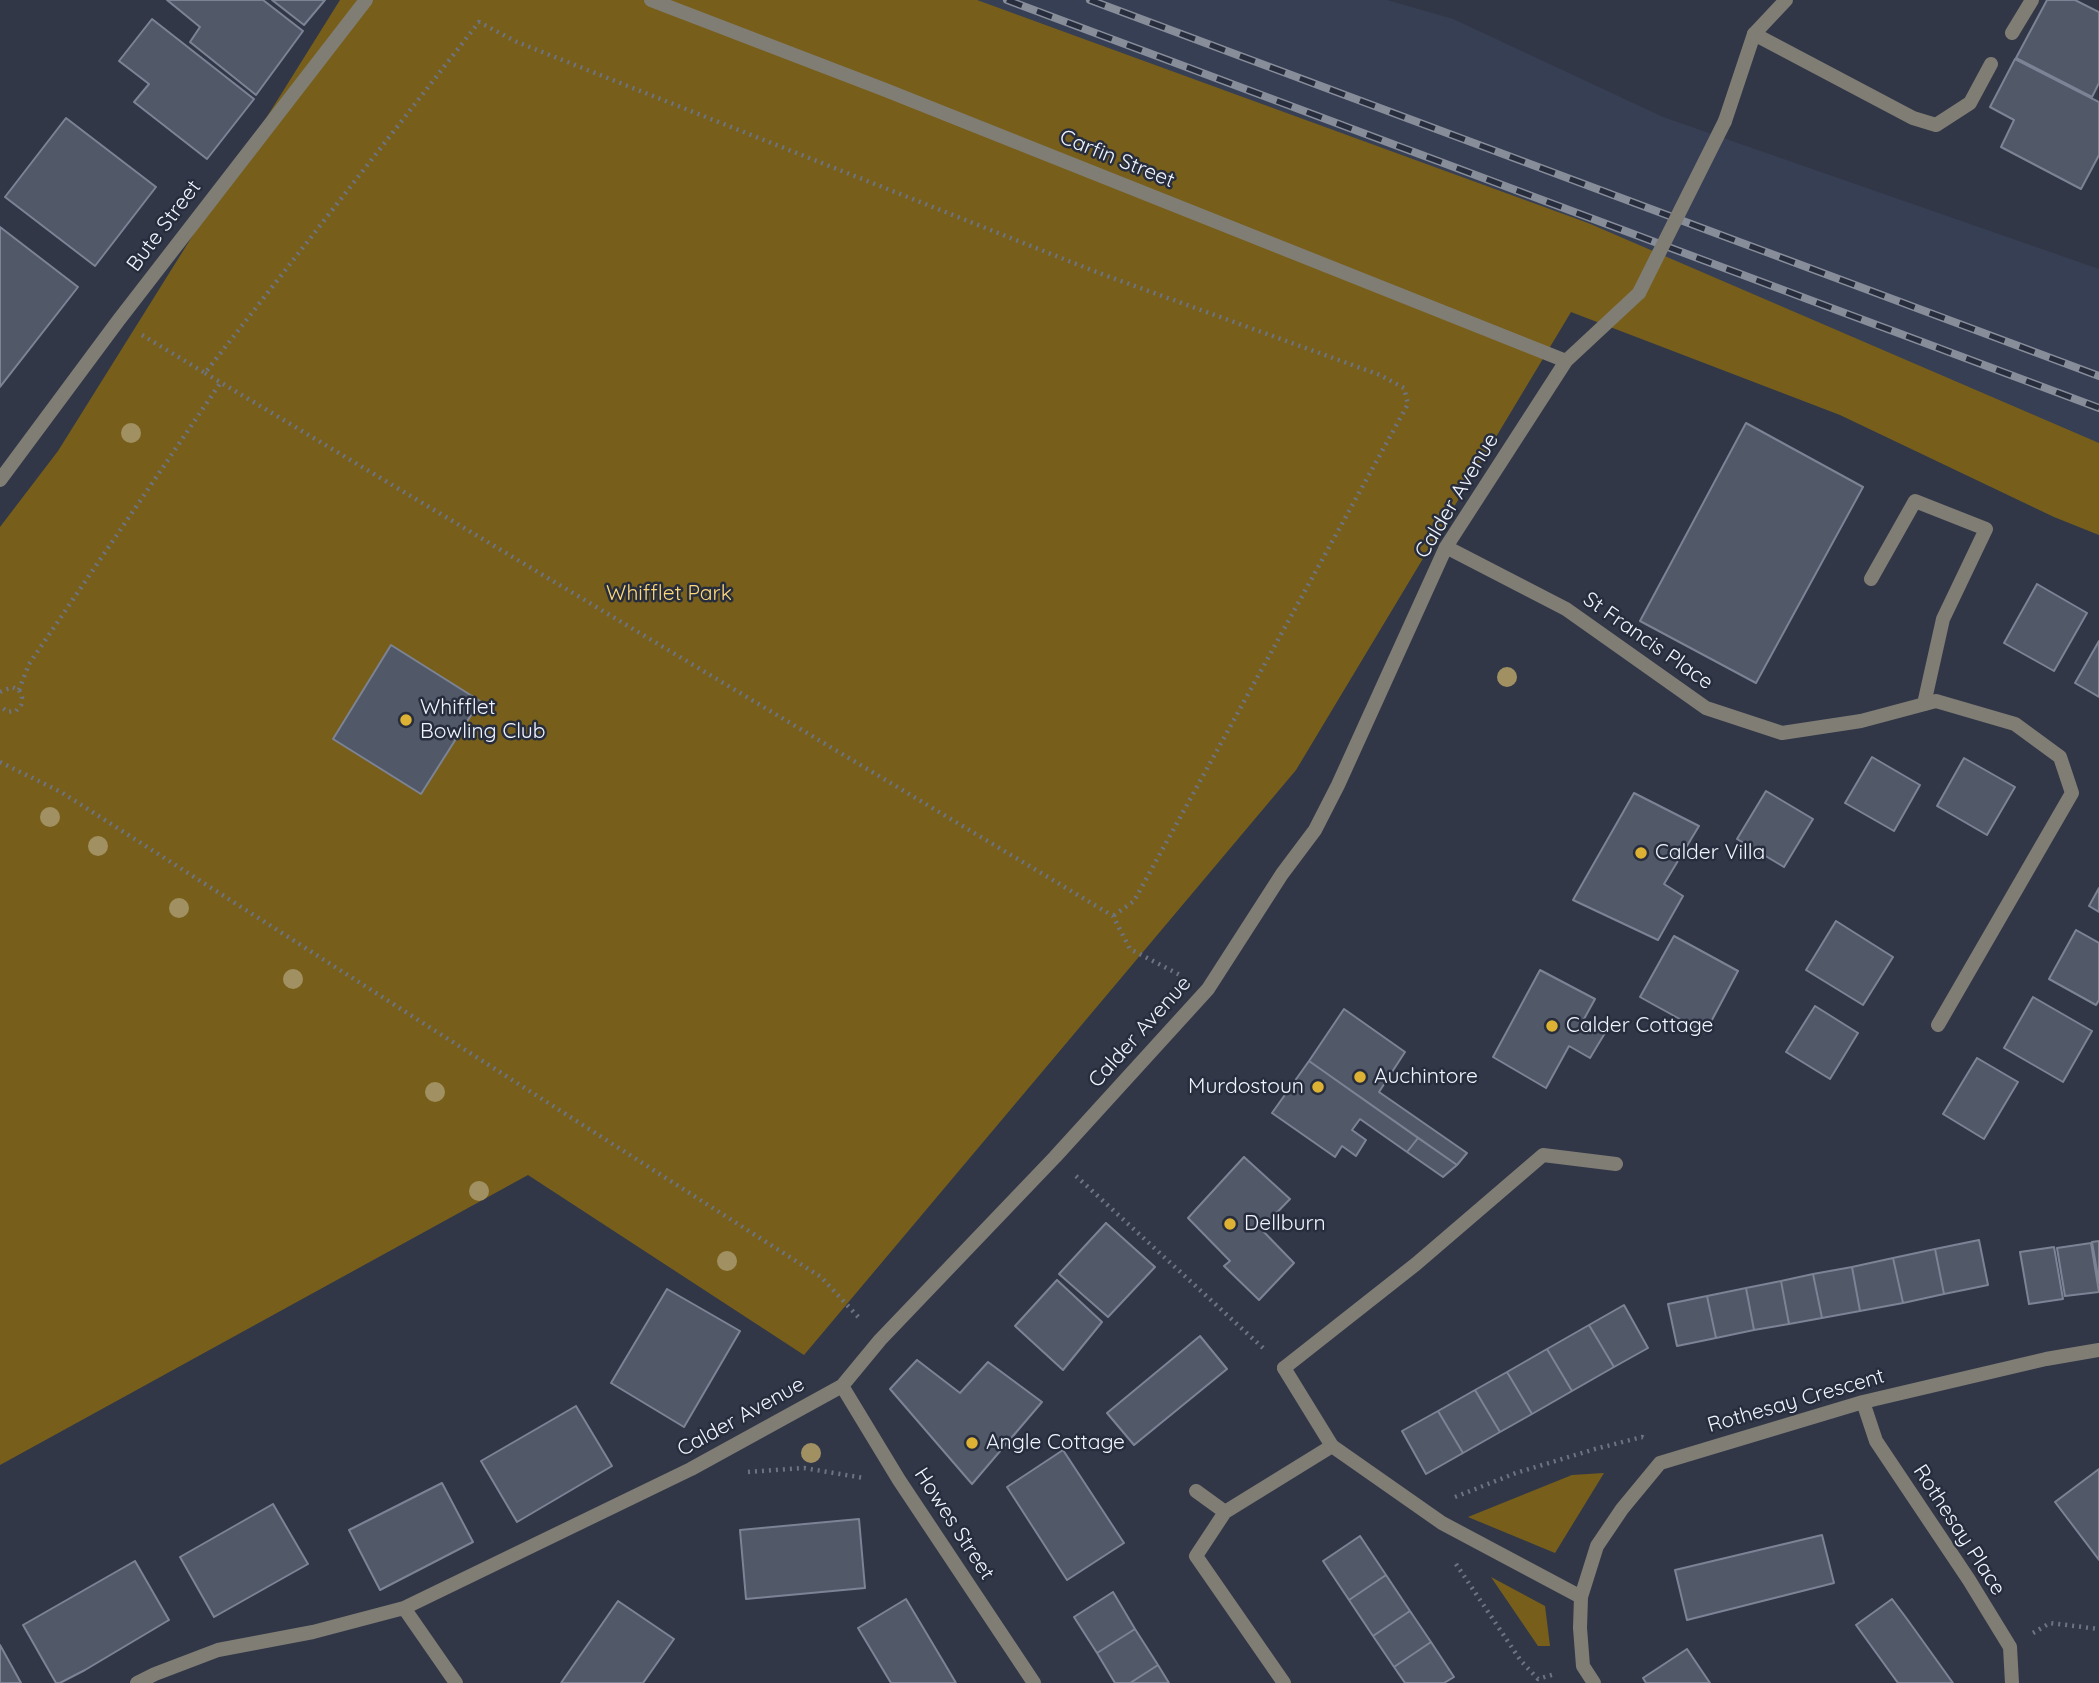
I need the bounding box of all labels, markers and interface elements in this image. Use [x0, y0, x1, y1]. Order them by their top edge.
street label: Carfin Street [1056, 125, 1178, 193]
street label: Bute Street [122, 175, 206, 277]
street label: Calder Avenue [1410, 429, 1504, 563]
park label: Whifflet Park [606, 581, 732, 607]
street label: St Francis Place [1578, 587, 1718, 695]
place label: Whifflet Bowling Club [420, 695, 546, 745]
marker: Whifflet Bowling Club [398, 712, 414, 728]
place label: Calder Villa [1655, 840, 1765, 866]
marker: Calder Villa [1633, 845, 1649, 861]
street label: Calder Avenue [1083, 971, 1197, 1093]
place label: Calder Cottage [1566, 1013, 1713, 1039]
marker: Calder Cottage [1544, 1018, 1560, 1034]
place label: Auchintore [1374, 1064, 1478, 1090]
marker: Auchintore [1352, 1069, 1368, 1085]
place label: Murdostoun [1188, 1074, 1304, 1100]
marker: Murdostoun [1310, 1079, 1326, 1095]
place label: Dellburn [1244, 1211, 1326, 1237]
marker: Dellburn [1222, 1216, 1238, 1232]
street label: Rothesay Crescent [1705, 1364, 1887, 1438]
street label: Calder Avenue [673, 1372, 809, 1462]
place label: Angle Cottage [986, 1430, 1125, 1456]
marker: Angle Cottage [964, 1435, 980, 1451]
street label: Rothesay Place [1907, 1460, 2011, 1600]
street label: Howes Street [908, 1463, 1000, 1585]

